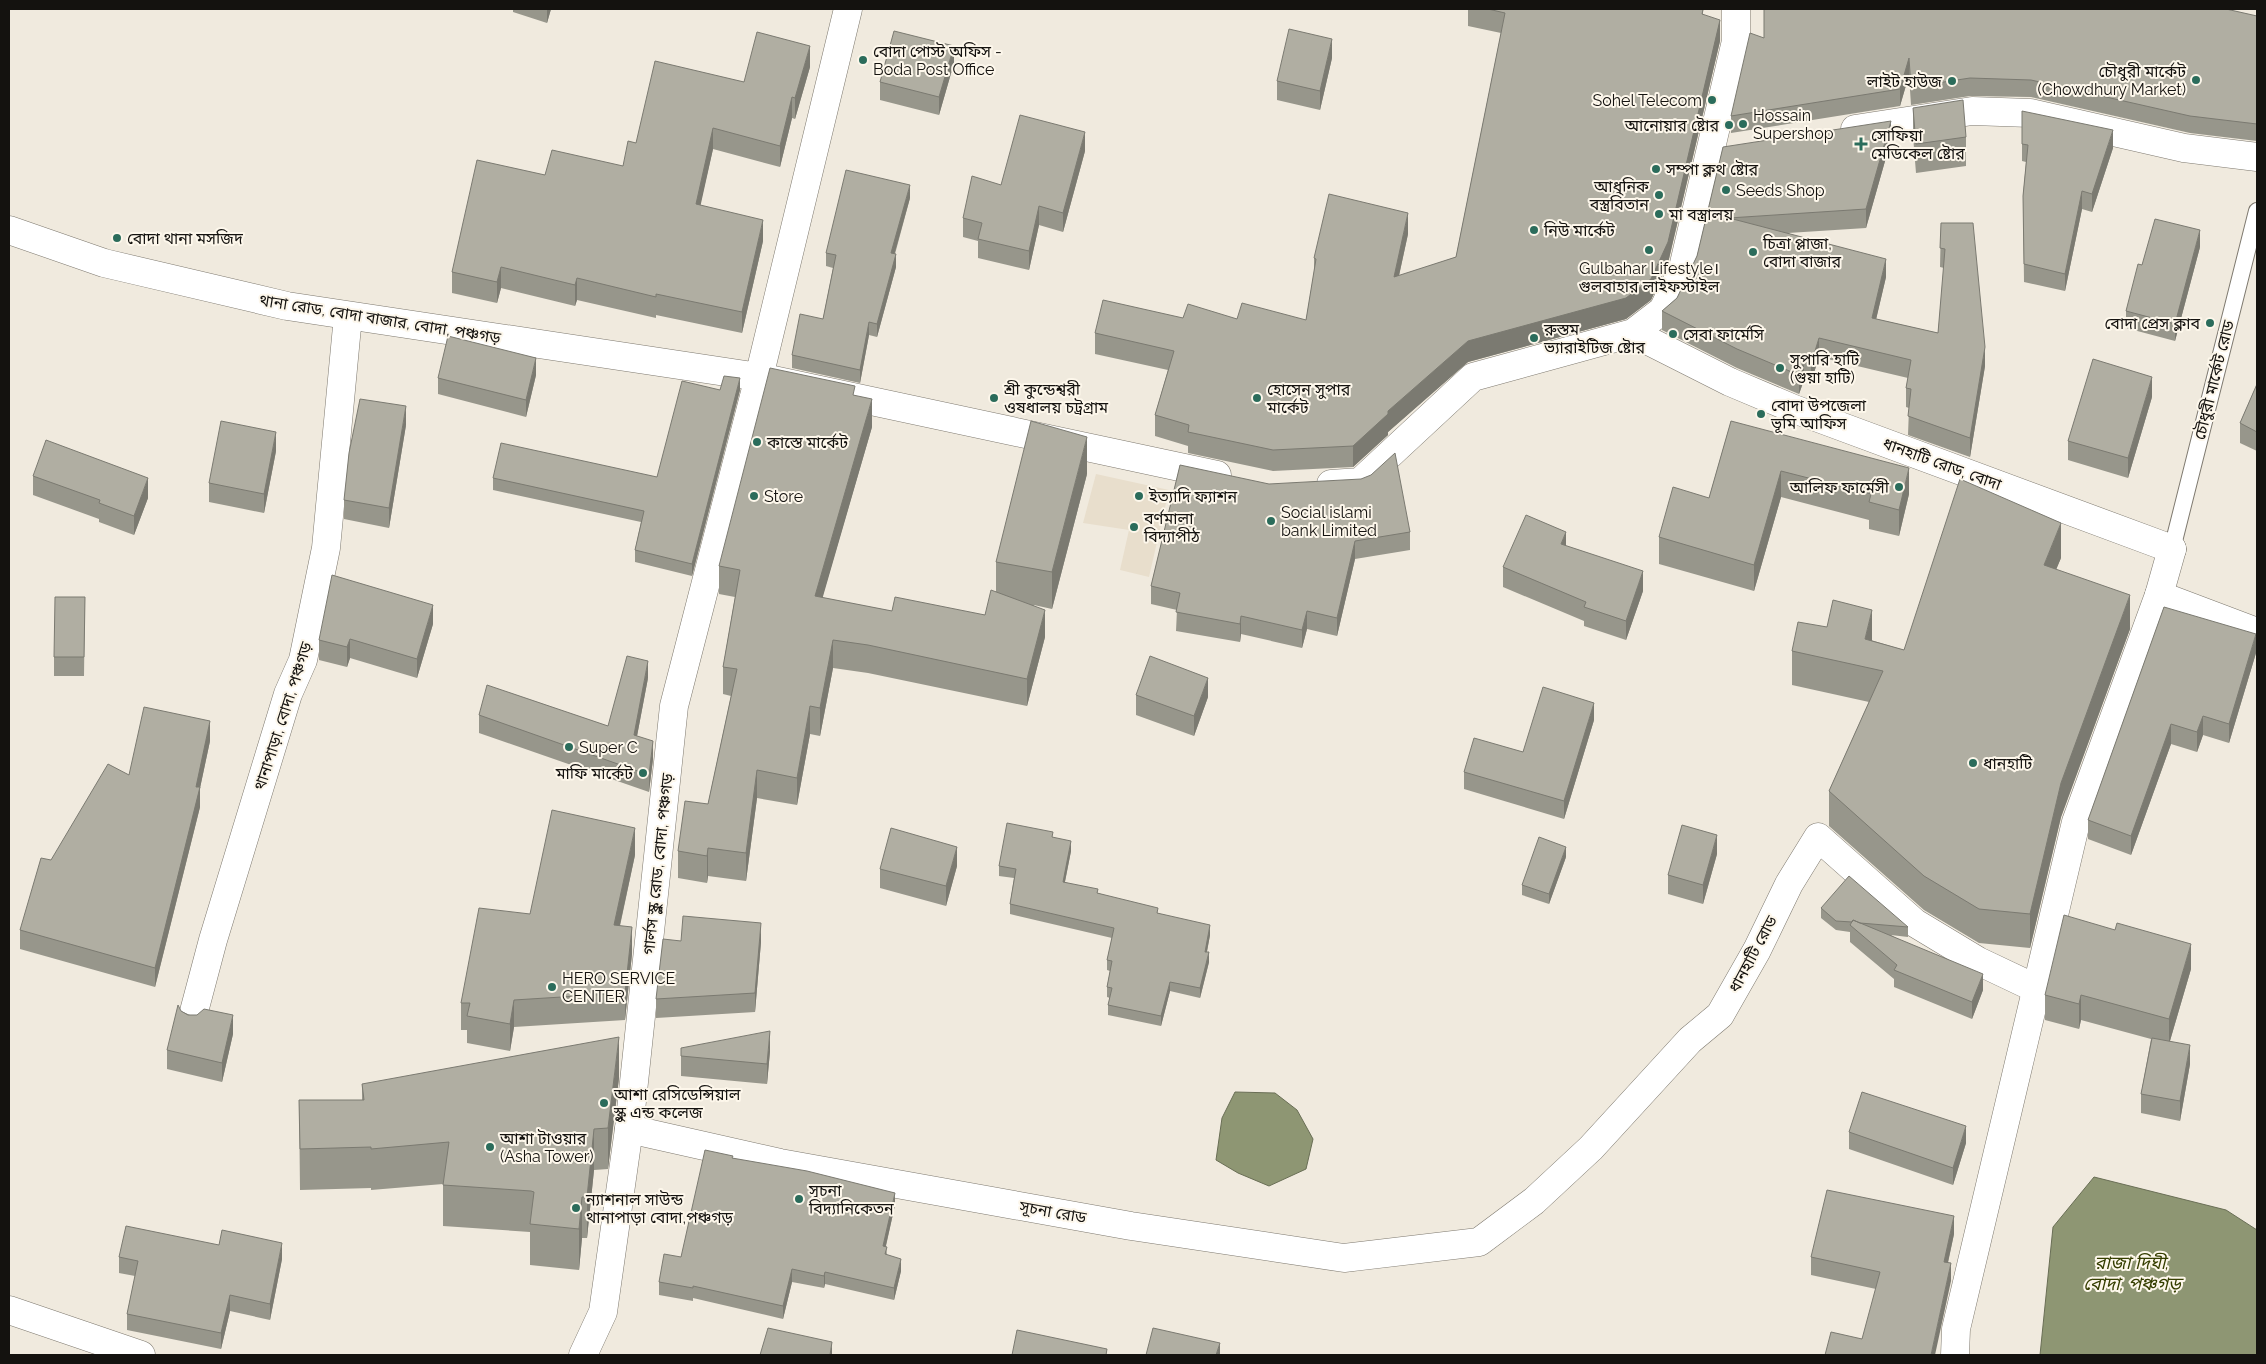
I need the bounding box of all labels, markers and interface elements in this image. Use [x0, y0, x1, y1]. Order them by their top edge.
place label: বোদা পোস্ট অফিস - Boda Post Office [873, 42, 1002, 79]
marker: বোদা পোস্ট অফিস - Boda Post Office [857, 54, 869, 66]
place label: চৌধুরী মার্কেট (Chowdhury Market) [2037, 62, 2186, 99]
place label: লাইট হাউজ [1866, 72, 1942, 91]
marker: চৌধুরী মার্কেট (Chowdhury Market) [2190, 74, 2202, 86]
marker: লাইট হাউজ [1946, 75, 1958, 87]
place label: Sohel Telecom [1593, 91, 1702, 110]
marker: Sohel Telecom [1706, 94, 1718, 106]
place label: Hossain Supershop [1753, 106, 1834, 143]
place label: আনোয়ার ষ্টোর [1624, 116, 1719, 135]
marker: Hossain Supershop [1737, 118, 1749, 130]
marker: আনোয়ার ষ্টোর [1723, 119, 1735, 131]
place label: সোফিয়া মেডিকেল ষ্টোর [1871, 126, 1965, 163]
marker: সোফিয়া মেডিকেল ষ্টোর [1855, 138, 1867, 150]
place label: সম্পা ক্লথ ষ্টোর [1665, 160, 1758, 179]
marker: সম্পা ক্লথ ষ্টোর [1650, 163, 1662, 175]
place label: আধুনিক বস্ত্রবিতান [1589, 177, 1650, 214]
place label: Seeds Shop [1736, 181, 1825, 200]
marker: Seeds Shop [1720, 184, 1732, 196]
marker: আধুনিক বস্ত্রবিতান [1653, 189, 1665, 201]
place label: মা বস্ত্রালয় [1668, 205, 1734, 224]
marker: মা বস্ত্রালয় [1653, 208, 1665, 220]
place label: নিউ মার্কেট [1543, 221, 1615, 240]
marker: নিউ মার্কেট [1528, 224, 1540, 236]
place label: বোদা থানা মসজিদ [127, 229, 244, 248]
marker: বোদা থানা মসজিদ [111, 232, 123, 244]
place label: চিত্রা প্লাজা, বোদা বাজার [1762, 234, 1842, 271]
marker: Gulbahar Lifestyle। গুলবাহার লাইফস্টাইল [1643, 244, 1655, 256]
marker: চিত্রা প্লাজা, বোদা বাজার [1747, 246, 1759, 258]
place label: Gulbahar Lifestyle। গুলবাহার লাইফস্টাইল [1579, 259, 1720, 296]
street label: থানা রোড, বোদা বাজার, বোদা, পঞ্চগড় [258, 291, 503, 348]
place label: বোদা প্রেস ক্লাব [2105, 314, 2200, 333]
marker: বোদা প্রেস ক্লাব [2204, 317, 2216, 329]
street label: চৌধুরী মার্কেট রোড [2190, 318, 2238, 442]
place label: রুস্তম ভ্যারাইটিজ ষ্টোর [1543, 320, 1646, 357]
place label: সেবা ফার্মেসি [1683, 325, 1765, 344]
marker: সেবা ফার্মেসি [1667, 328, 1679, 340]
marker: রুস্তম ভ্যারাইটিজ ষ্টোর [1528, 332, 1540, 344]
place label: সুপারি হাটি (গুয়া হাটি) [1789, 350, 1860, 387]
marker: সুপারি হাটি (গুয়া হাটি) [1774, 362, 1786, 374]
place label: শ্রী কুন্ডেশ্বরী ওষধালয় চট্রগ্রাম [1003, 380, 1108, 417]
place label: হোসেন সুপার মার্কেট [1266, 380, 1351, 417]
marker: শ্রী কুন্ডেশ্বরী ওষধালয় চট্রগ্রাম [988, 392, 1000, 404]
marker: হোসেন সুপার মার্কেট [1251, 392, 1263, 404]
place label: বোদা উপজেলা ভূমি আফিস [1770, 396, 1867, 433]
marker: বোদা উপজেলা ভূমি আফিস [1755, 408, 1767, 420]
place label: কাস্তে মার্কেট [766, 433, 848, 452]
street label: ধানহাটি রোড, বোদা [1880, 434, 2005, 494]
marker: কাস্তে মার্কেট [751, 436, 763, 448]
place label: আলিফ ফার্মেসী [1789, 478, 1890, 497]
marker: আলিফ ফার্মেসী [1893, 481, 1905, 493]
place label: Store [764, 487, 803, 506]
place label: ইত্যাদি ফ্যাশন [1148, 487, 1237, 506]
marker: Store [748, 490, 760, 502]
marker: ইত্যাদি ফ্যাশন [1133, 490, 1145, 502]
place label: Social islami bank Limited [1281, 503, 1377, 540]
place label: বর্ণমালা বিদ্যাপীঠ [1143, 509, 1200, 546]
marker: Social islami bank Limited [1265, 515, 1277, 527]
marker: বর্ণমালা বিদ্যাপীঠ [1128, 521, 1140, 533]
street label: থানাপাড়া, বোদা, পঞ্চগড় [250, 639, 316, 793]
place label: Super C [579, 738, 638, 757]
marker: Super C [563, 741, 575, 753]
place label: ধানহাটি [1983, 754, 2032, 773]
marker: ধানহাটি [1967, 757, 1979, 769]
place label: মাফি মার্কেট [555, 764, 633, 783]
marker: মাফি মার্কেট [637, 767, 649, 779]
street label: গার্লস স্কুল রোড, বোদা, পঞ্চগড় [639, 772, 677, 956]
street label: ধানহাটি রোড [1725, 912, 1781, 996]
place label: HERO SERVICE CENTER [562, 969, 676, 1006]
marker: HERO SERVICE CENTER [546, 981, 558, 993]
place label: আশা রেসিডেন্সিয়াল স্কুল এন্ড কলেজ [613, 1085, 741, 1122]
marker: আশা রেসিডেন্সিয়াল স্কুল এন্ড কলেজ [598, 1097, 610, 1109]
place label: আশা টাওয়ার (Asha Tower) [499, 1129, 594, 1166]
marker: আশা টাওয়ার (Asha Tower) [484, 1141, 496, 1153]
place label: সূচনা বিদ্যানিকেতন [808, 1181, 894, 1218]
place label: ন্যাশনাল সাউন্ড থানাপাড়া বোদা,পঞ্চগড় [585, 1190, 734, 1227]
marker: সূচনা বিদ্যানিকেতন [793, 1193, 805, 1205]
street label: সূচনা রোড [1017, 1197, 1088, 1227]
marker: ন্যাশনাল সাউন্ড থানাপাড়া বোদা,পঞ্চগড় [570, 1202, 582, 1214]
water label: রাজা দিঘী, বোদা, পঞ্চগড় [2083, 1252, 2184, 1294]

